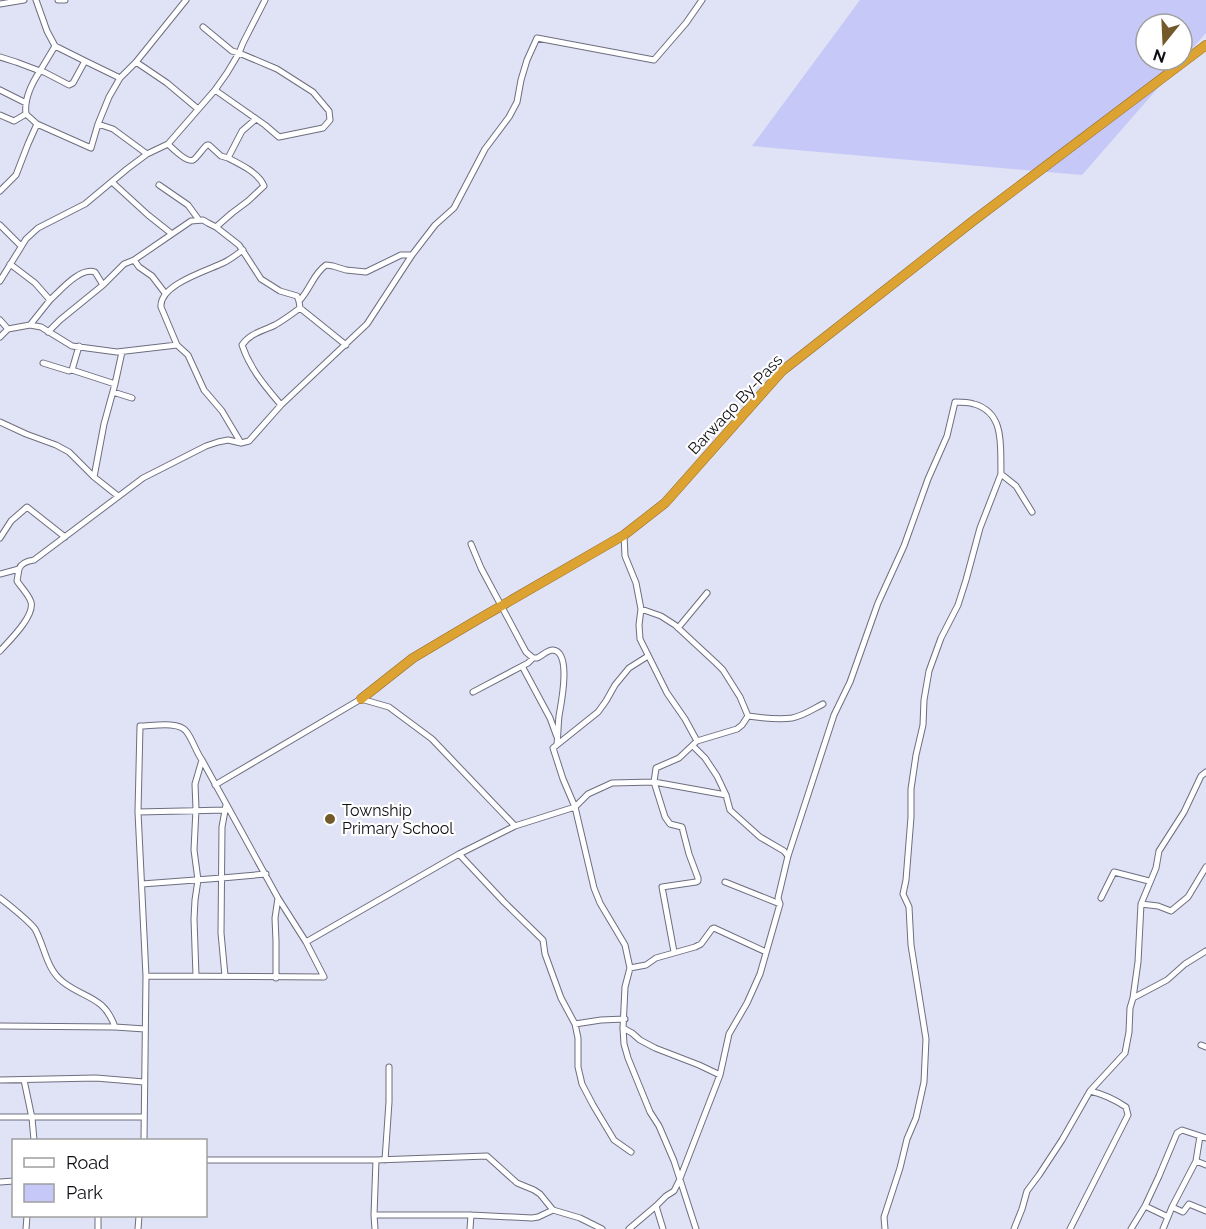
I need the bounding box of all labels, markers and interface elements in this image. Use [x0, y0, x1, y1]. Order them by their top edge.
north arrow [1134, 12, 1194, 72]
text: N [1151, 45, 1168, 67]
street label: Barwaqo By-Pass [684, 350, 787, 458]
place label: Township Primary School [342, 801, 454, 838]
marker: Township Primary School [323, 812, 337, 826]
legend [12, 1139, 207, 1217]
text: Road [66, 1152, 109, 1173]
text: Park [66, 1182, 103, 1203]

